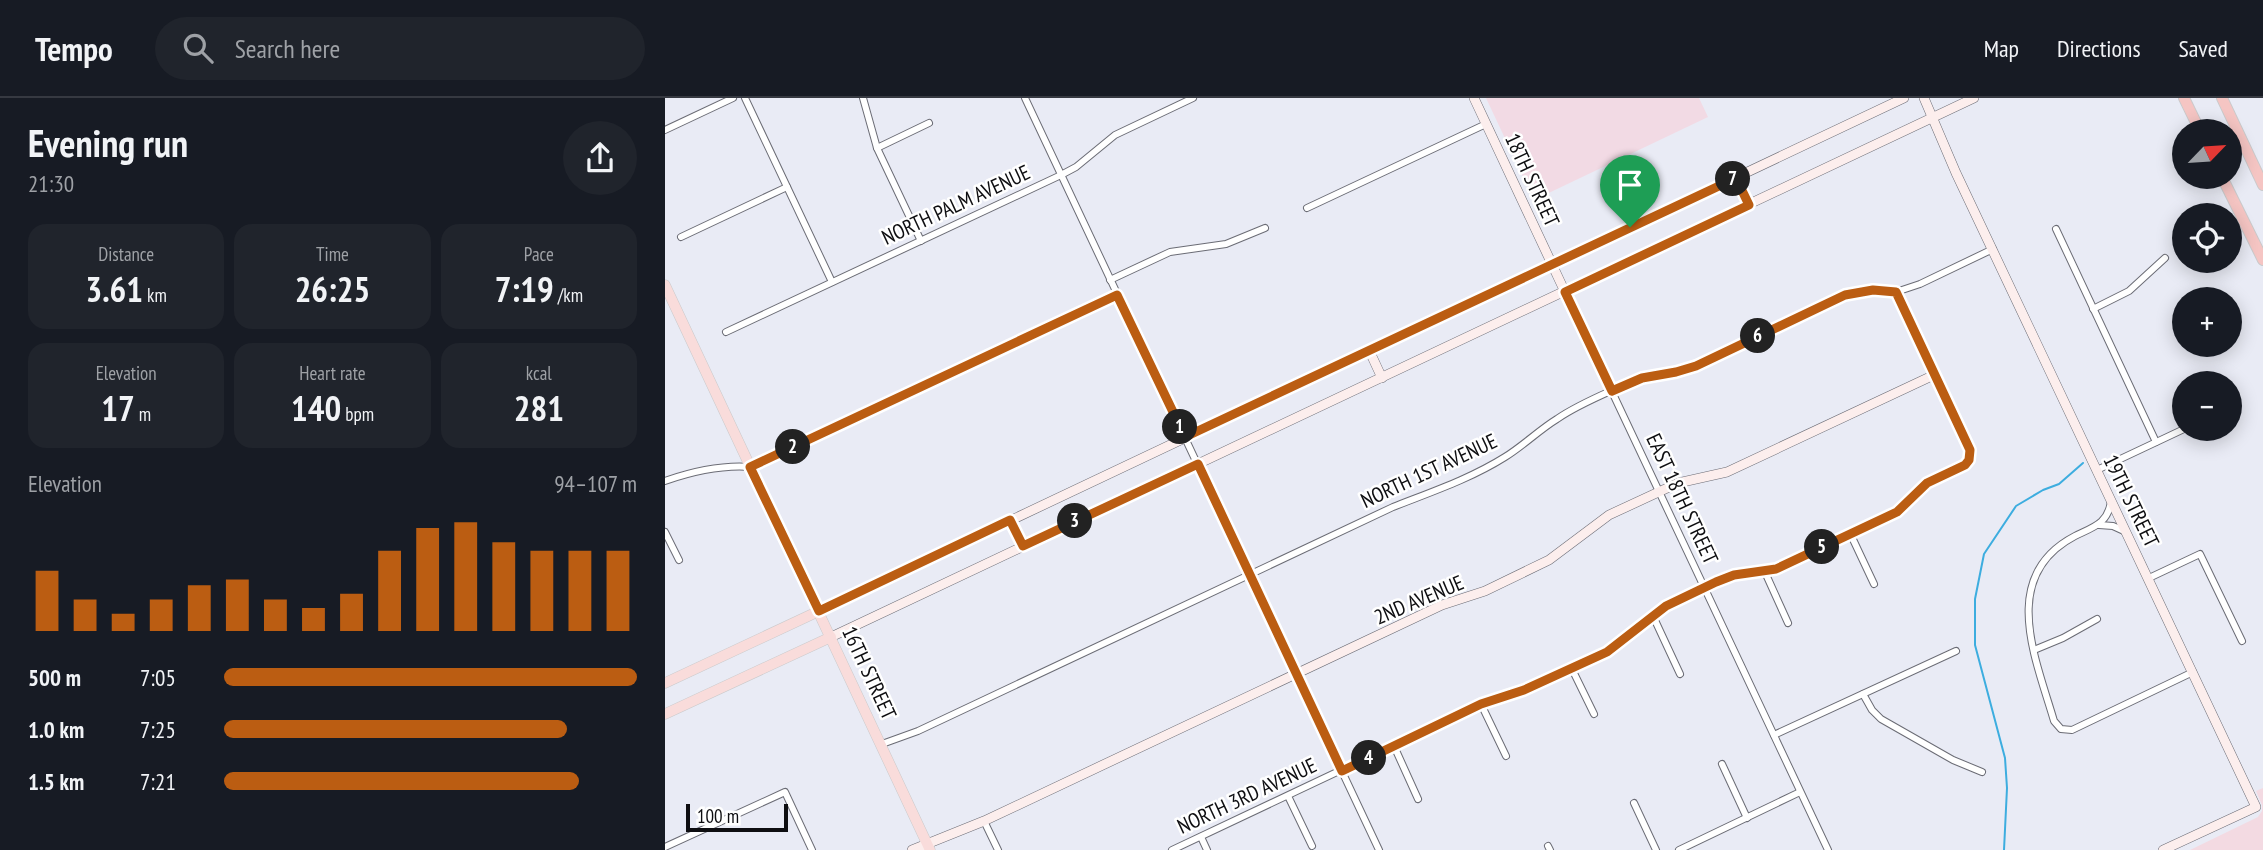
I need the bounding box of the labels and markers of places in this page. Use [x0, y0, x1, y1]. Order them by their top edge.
pin [1600, 155, 1660, 227]
pin: 7 [1715, 162, 1751, 196]
pin: 6 [1741, 318, 1775, 354]
pin: 1 [1163, 410, 1197, 444]
pin: 2 [775, 430, 811, 464]
pin: 3 [1057, 504, 1093, 538]
pin: 5 [1805, 530, 1839, 564]
pin: 4 [1351, 740, 1387, 776]

